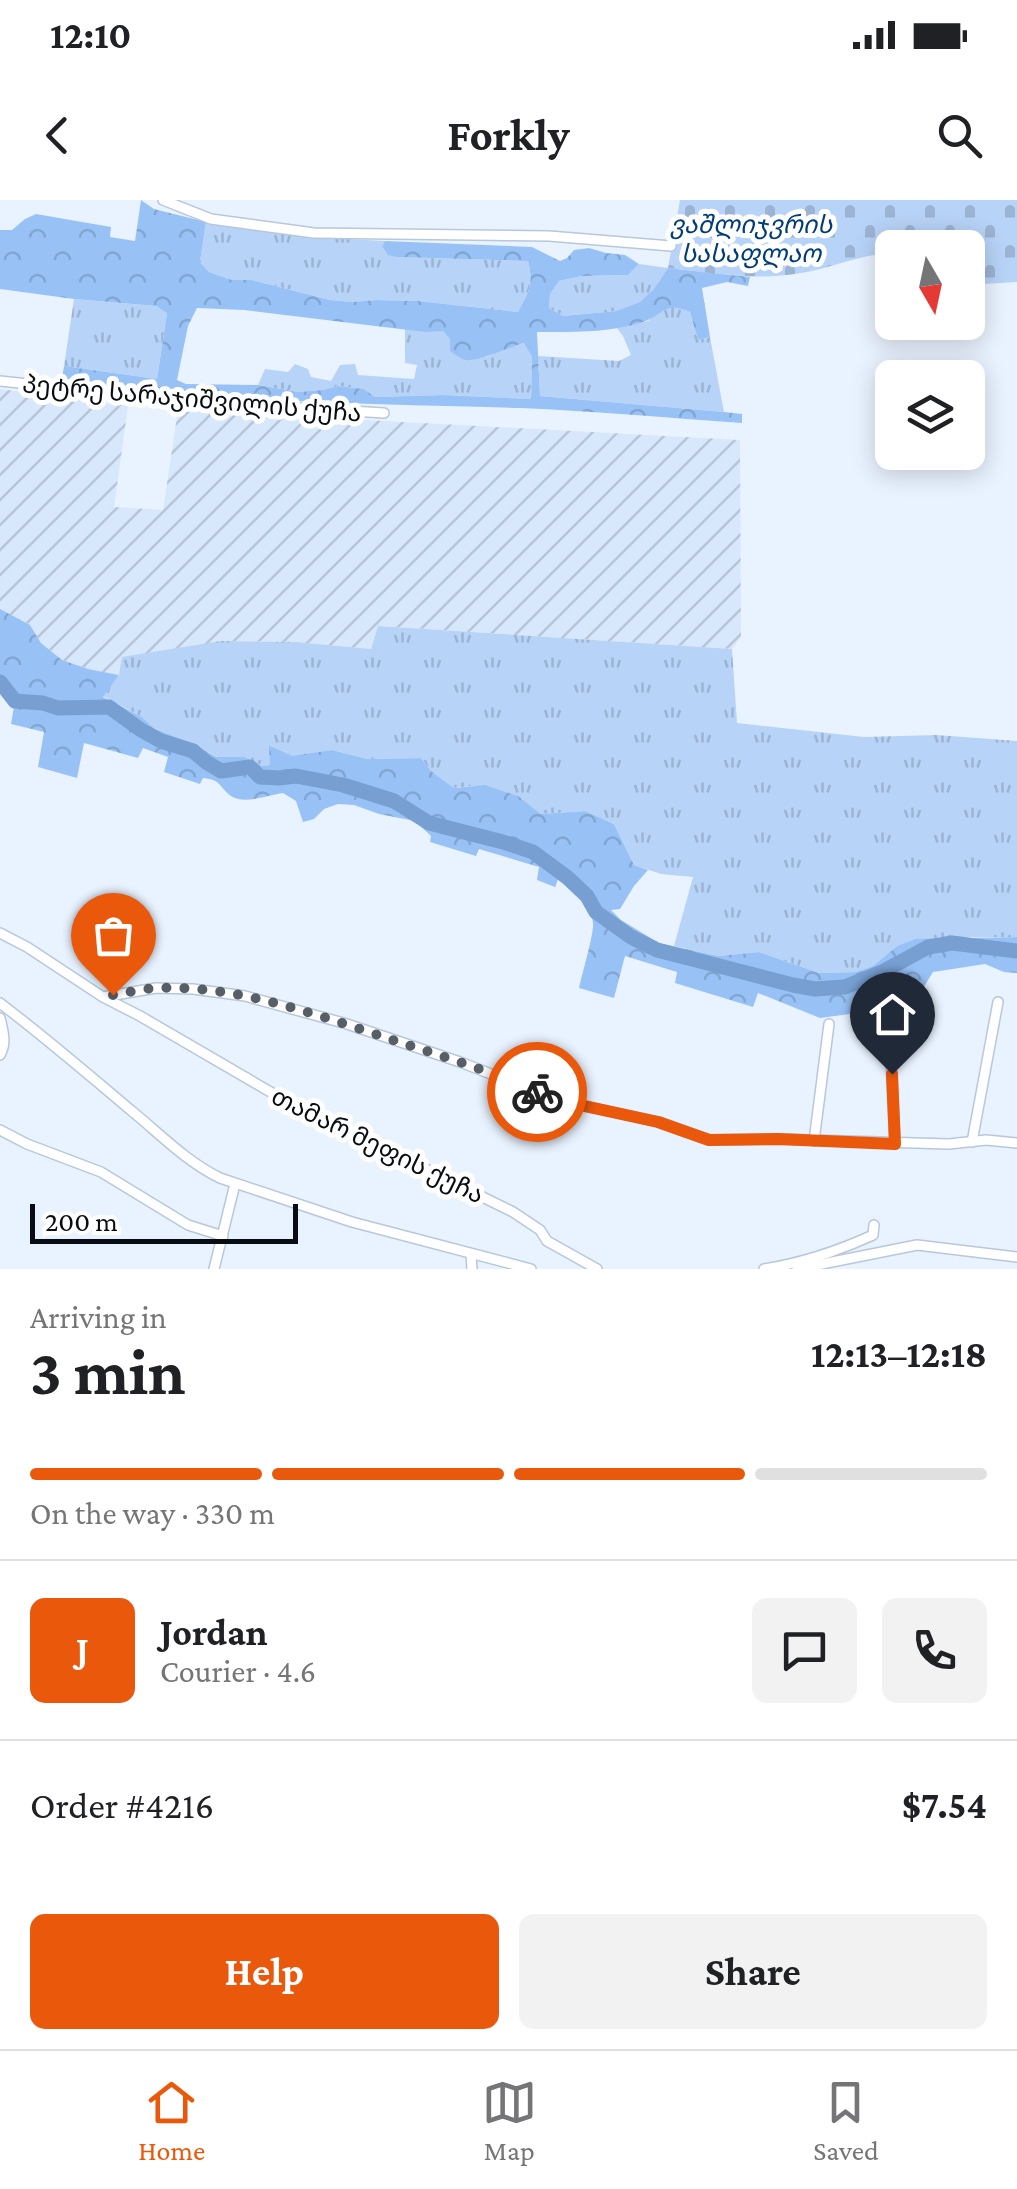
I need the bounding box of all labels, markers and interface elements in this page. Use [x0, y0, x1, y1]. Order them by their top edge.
text: 12:10 [50, 14, 131, 56]
icon: back [30, 108, 85, 163]
icon: search [932, 108, 987, 163]
text: Forkly [447, 110, 570, 160]
park label: ვაშლიჯვრის სასაფლაო [670, 211, 833, 269]
north arrow [875, 230, 985, 340]
map controls [875, 230, 985, 470]
button: layers [875, 360, 985, 470]
street label: პეტრე სარაჯიშვილის ქუჩა [21, 370, 363, 429]
pin [71, 893, 156, 996]
icon: bag [86, 908, 141, 963]
pin [850, 972, 935, 1075]
icon: home [865, 987, 920, 1042]
courier [487, 1042, 587, 1142]
icon: bike [510, 1065, 565, 1120]
street label: თამარ მეფის ქუჩა [267, 1082, 488, 1209]
scale bar [30, 1199, 298, 1244]
text: 200 m [45, 1206, 118, 1237]
text: Arriving in [30, 1299, 167, 1335]
text: 12:13–12:18 [811, 1333, 987, 1375]
text: 3 min [30, 1336, 185, 1408]
text: On the way · 330 m [30, 1495, 275, 1531]
button: chat [752, 1598, 857, 1703]
button: phone [882, 1598, 987, 1703]
text: Jordan [160, 1611, 268, 1653]
text: J [76, 1629, 89, 1671]
text: Courier · 4.6 [160, 1653, 316, 1689]
text: Order #4216 [30, 1784, 214, 1826]
text: $7.54 [902, 1784, 987, 1826]
button: Help [30, 1914, 499, 2029]
button: Share [519, 1914, 987, 2029]
tab: Home [138, 2075, 205, 2166]
tab: Map [482, 2075, 537, 2166]
tab: Saved [813, 2075, 879, 2166]

